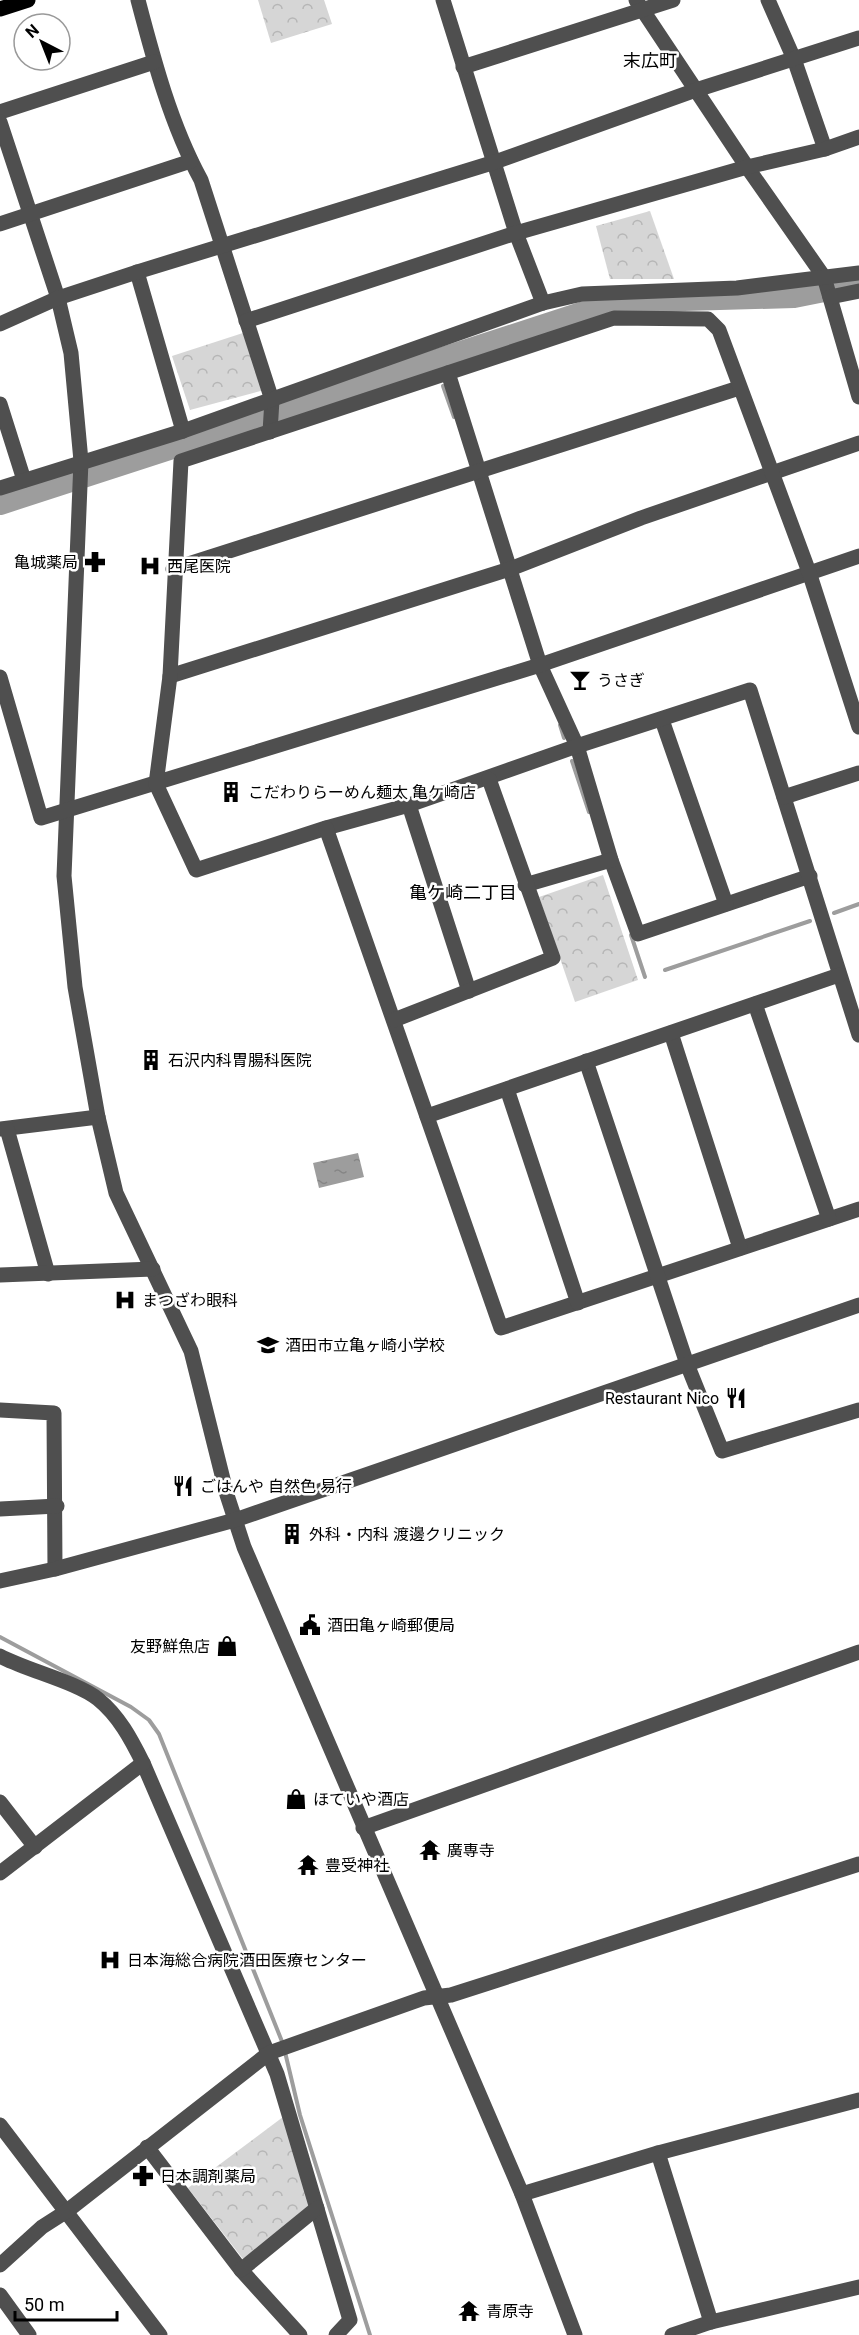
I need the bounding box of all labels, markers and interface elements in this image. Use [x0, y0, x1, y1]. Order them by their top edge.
north arrow [12, 12, 72, 72]
text: N [22, 20, 43, 42]
district label: 末広町 [623, 50, 677, 71]
pharmacy icon: 亀城薬局 [83, 550, 107, 574]
place label: 亀城薬局 [14, 553, 78, 572]
hospital icon: 西尾医院 [138, 554, 162, 578]
place label: 西尾医院 [167, 557, 231, 576]
bar icon: うさぎ [568, 668, 592, 692]
place label: うさぎ [597, 671, 645, 690]
building icon: こだわりらーめん麺太 亀ケ崎店 [219, 780, 243, 804]
place label: こだわりらーめん麺太 亀ケ崎店 [248, 783, 476, 802]
district label: 亀ケ崎二丁目 [409, 882, 517, 903]
building icon: 石沢内科胃腸科医院 [139, 1048, 163, 1072]
place label: 石沢内科胃腸科医院 [168, 1051, 312, 1070]
hospital icon: まつざわ眼科 [113, 1288, 137, 1312]
place label: まつざわ眼科 [142, 1291, 238, 1310]
school or university icon: 酒田市立亀ヶ崎小学校 [256, 1333, 280, 1357]
place label: 酒田市立亀ヶ崎小学校 [285, 1336, 445, 1355]
restaurant icon: Restaurant Nico [724, 1386, 748, 1410]
place label: Restaurant Nico [605, 1389, 719, 1408]
restaurant icon: ごはんや 自然色 易行 [171, 1474, 195, 1498]
place label: ごはんや 自然色 易行 [200, 1477, 352, 1496]
building icon: 外科・内科 渡邊クリニック [280, 1522, 304, 1546]
place label: 外科・内科 渡邊クリニック [309, 1525, 505, 1544]
public building icon: 酒田亀ヶ崎郵便局 [298, 1613, 322, 1637]
place label: 酒田亀ヶ崎郵便局 [327, 1616, 455, 1635]
shop icon: 友野鮮魚店 [215, 1634, 239, 1658]
place label: 友野鮮魚店 [130, 1637, 210, 1656]
shop icon: ほていや酒店 [284, 1787, 308, 1811]
place label: ほていや酒店 [313, 1790, 409, 1809]
temple icon: 廣専寺 [418, 1838, 442, 1862]
place label: 廣専寺 [447, 1841, 495, 1860]
temple icon: 豊受神社 [296, 1853, 320, 1877]
place label: 豊受神社 [325, 1856, 389, 1875]
hospital icon: 日本海総合病院酒田医療センター [98, 1948, 122, 1972]
place label: 日本海総合病院酒田医療センター [127, 1951, 367, 1970]
pharmacy icon: 日本調剤薬局 [131, 2164, 155, 2188]
place label: 日本調剤薬局 [160, 2167, 256, 2186]
scale bar [15, 2284, 117, 2322]
text: 50 m [24, 2294, 64, 2315]
temple icon: 青原寺 [457, 2299, 481, 2323]
place label: 青原寺 [486, 2302, 534, 2321]

